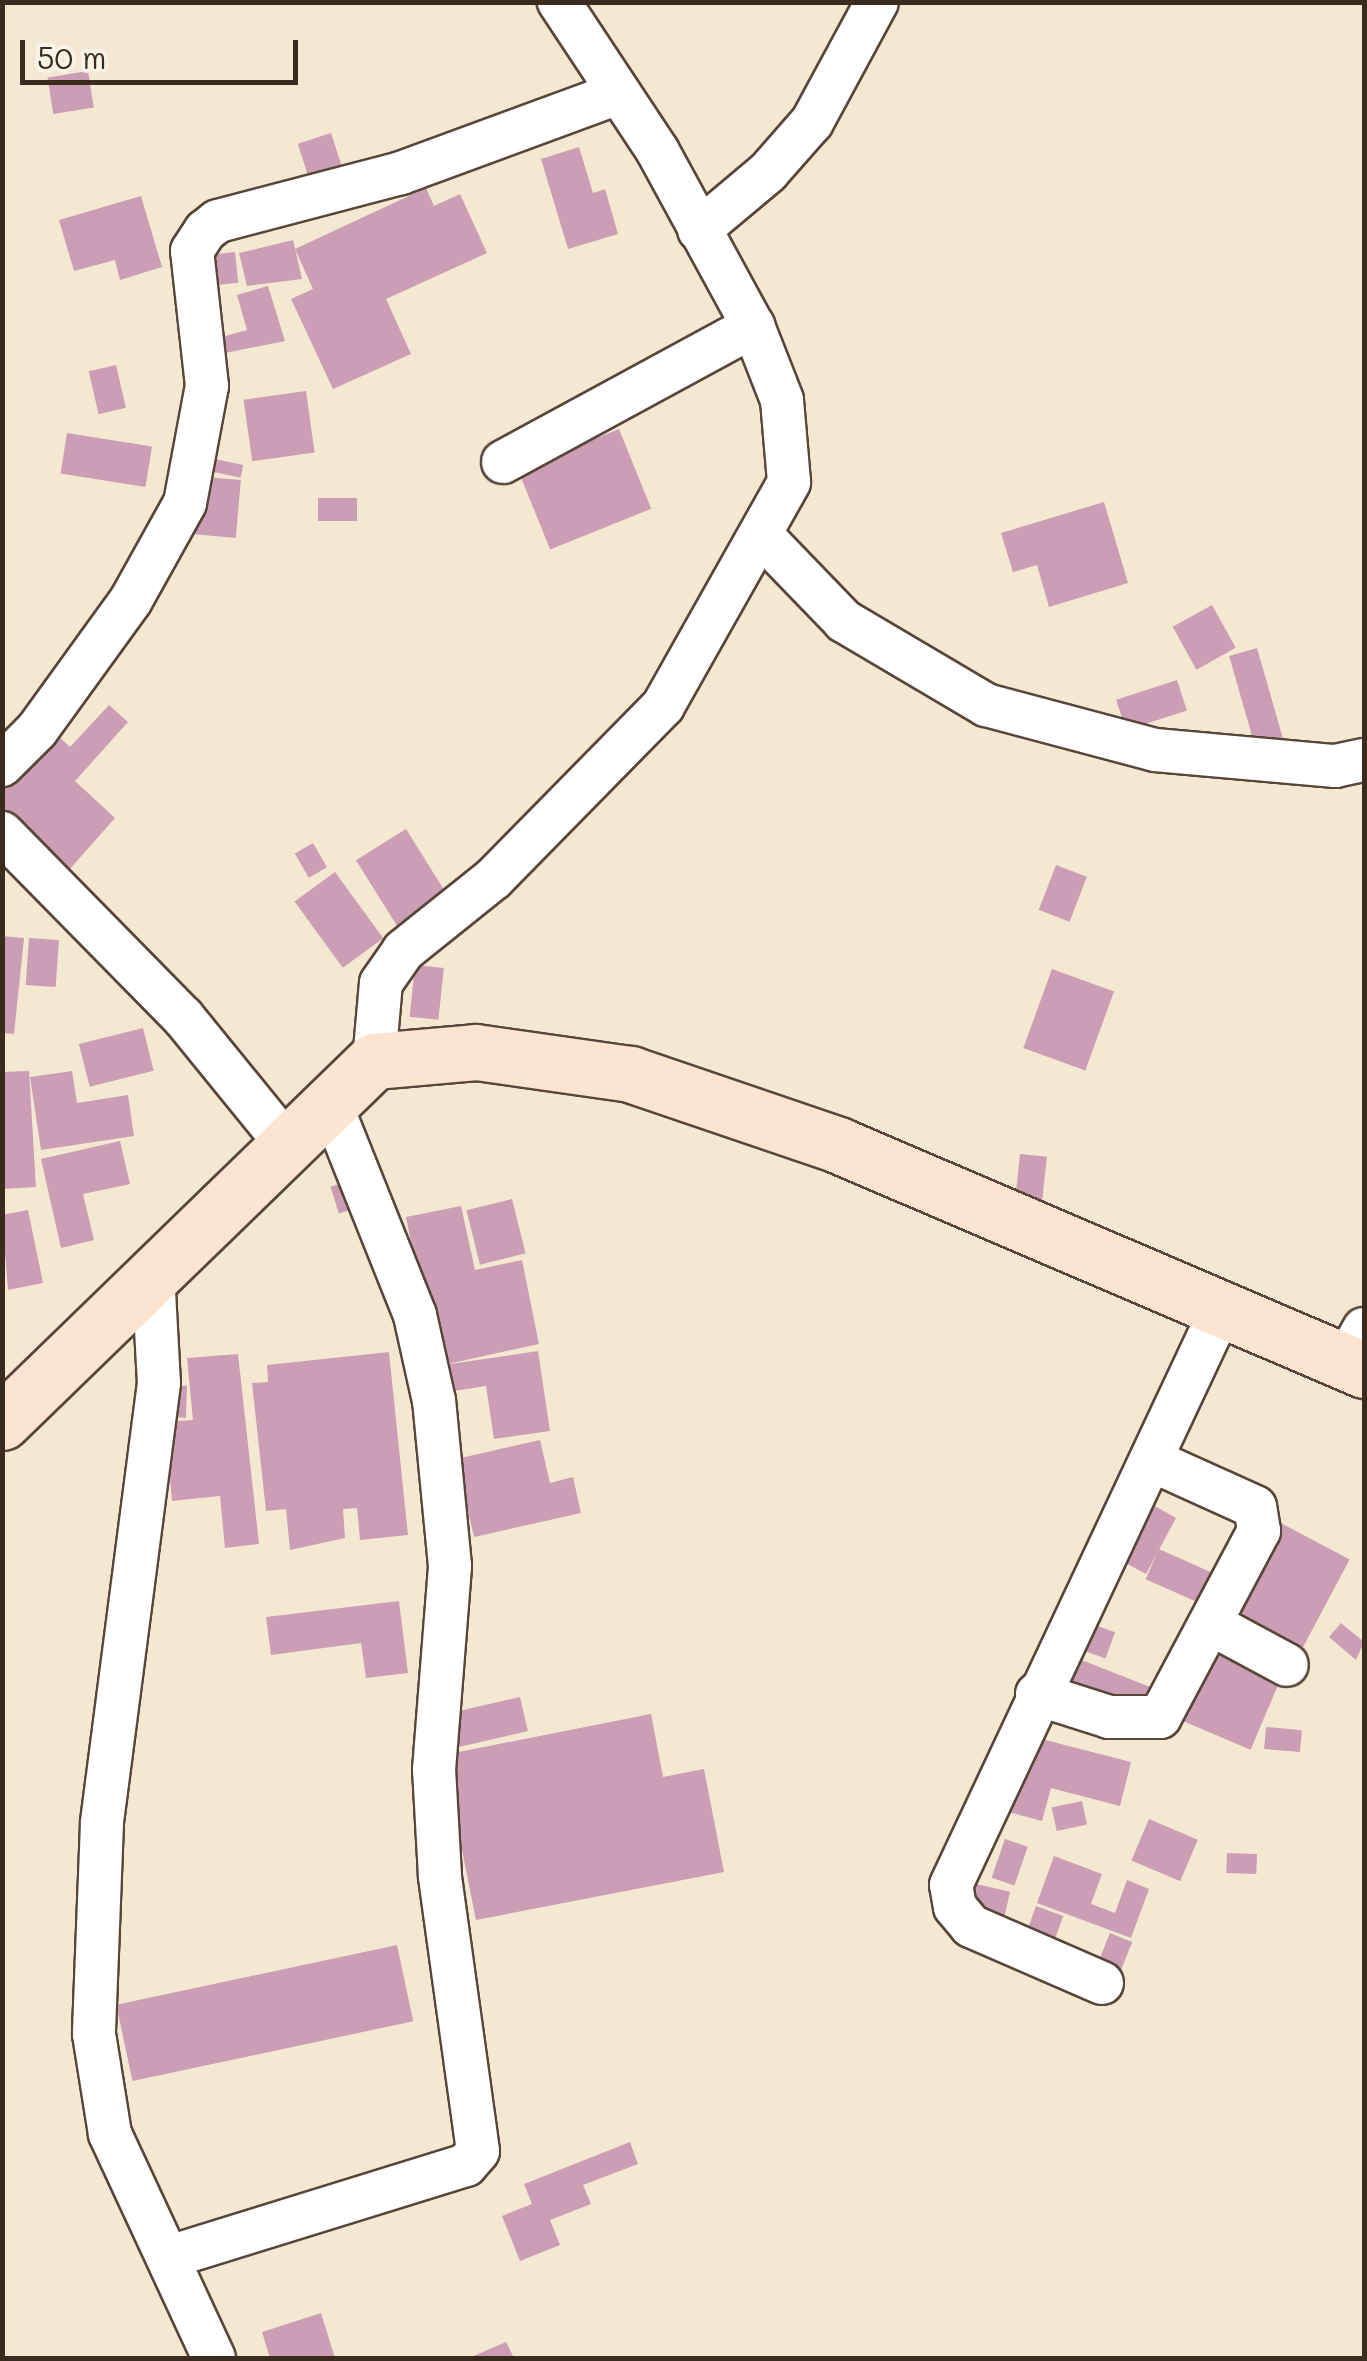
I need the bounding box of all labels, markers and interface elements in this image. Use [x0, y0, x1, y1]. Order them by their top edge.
scale bar [25, 20, 302, 82]
text: 50 m [37, 37, 107, 77]

